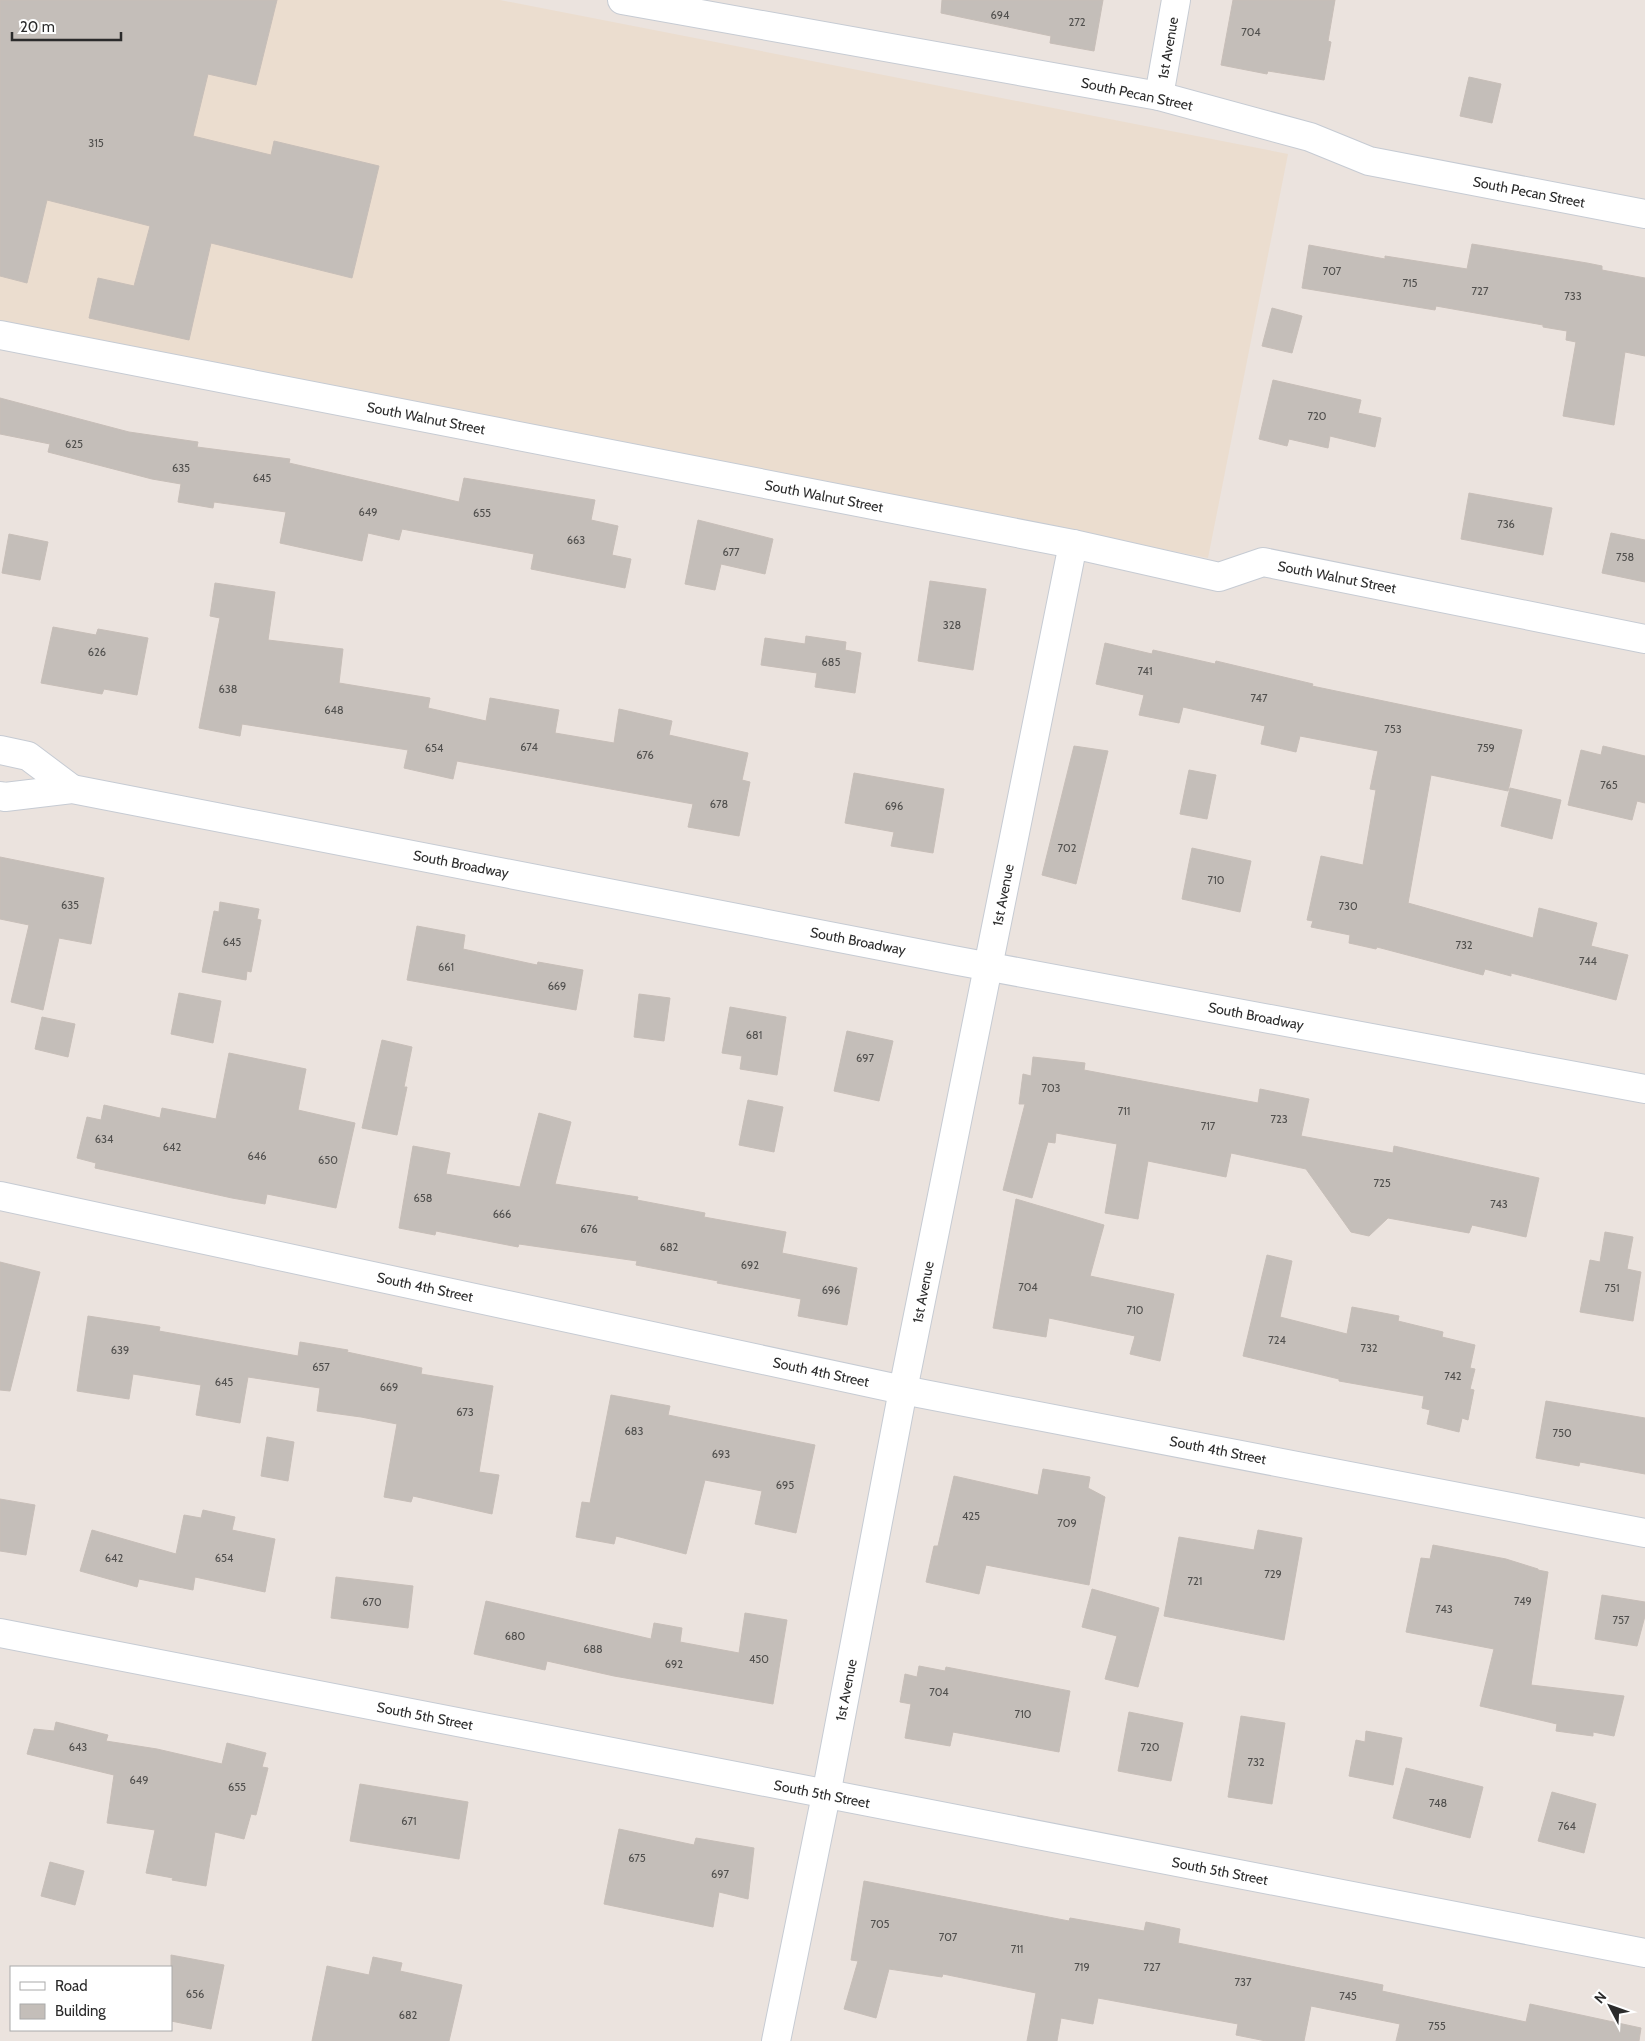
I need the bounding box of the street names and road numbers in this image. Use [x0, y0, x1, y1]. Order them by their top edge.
street label: 1st Avenue [1154, 16, 1182, 80]
street label: South Pecan Street [1080, 73, 1195, 115]
street label: South Pecan Street [1471, 172, 1587, 212]
street label: South Walnut Street [365, 398, 487, 438]
street label: South Walnut Street [763, 476, 885, 516]
street label: South Walnut Street [1276, 557, 1398, 597]
street label: South Broadway [412, 846, 510, 882]
street label: 1st Avenue [988, 863, 1018, 927]
street label: South Broadway [809, 923, 907, 959]
street label: South Broadway [1207, 998, 1305, 1034]
street label: 1st Avenue [908, 1260, 938, 1324]
street label: South 4th Street [375, 1268, 475, 1306]
street label: South 4th Street [771, 1353, 871, 1391]
street label: South 4th Street [1168, 1432, 1268, 1468]
street label: 1st Avenue [831, 1658, 861, 1722]
street label: South 5th Street [375, 1698, 475, 1734]
street label: South 5th Street [772, 1776, 872, 1812]
street label: South 5th Street [1170, 1853, 1270, 1889]

